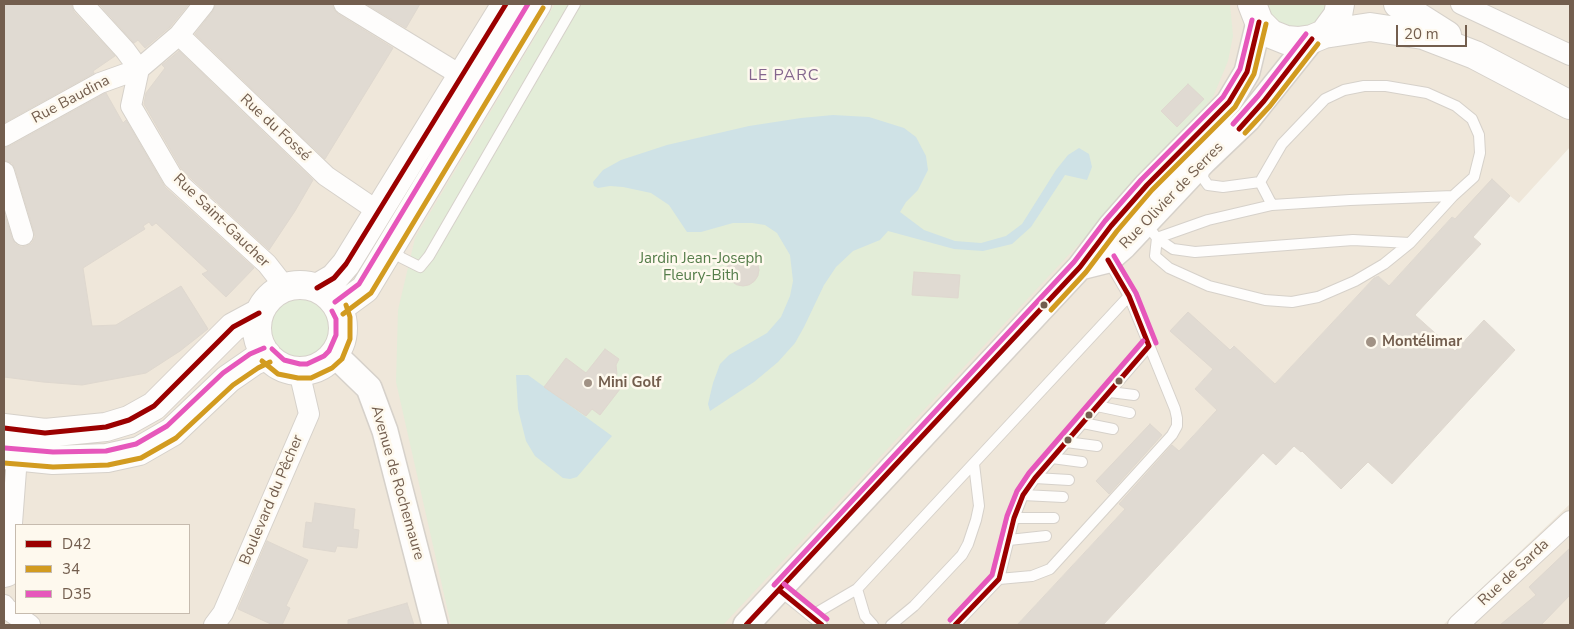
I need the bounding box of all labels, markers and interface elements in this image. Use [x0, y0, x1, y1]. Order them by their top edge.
scale bar [1399, 15, 1470, 47]
text: 20 m [1404, 24, 1439, 44]
district label: LE PARC [748, 66, 820, 86]
street label: Rue Baudina [29, 72, 113, 128]
street label: Rue du Fossé [236, 91, 314, 165]
street label: Rue Olivier de Serres [1116, 139, 1228, 253]
street label: Rue Saint-Gaucher [169, 170, 273, 272]
park label: Jardin Jean-Joseph Fleury-Bith [639, 250, 763, 285]
unlabelled marker [1039, 300, 1049, 310]
place label: Montélimar [1382, 333, 1462, 351]
marker: Montélimar [1364, 335, 1378, 349]
place label: Mini Golf [598, 374, 661, 392]
unlabelled marker [1114, 376, 1124, 386]
marker: Mini Golf [582, 377, 594, 389]
street label: Avenue de Rochemaure [366, 404, 428, 562]
unlabelled marker [1084, 410, 1094, 420]
street label: Boulevard du Pêcher [236, 432, 308, 568]
unlabelled marker [1063, 435, 1073, 445]
legend [15, 524, 190, 614]
text: D42 [62, 534, 91, 554]
street label: Rue de Sarda [1475, 536, 1553, 610]
text: 34 [62, 559, 80, 579]
text: D35 [62, 584, 91, 604]

